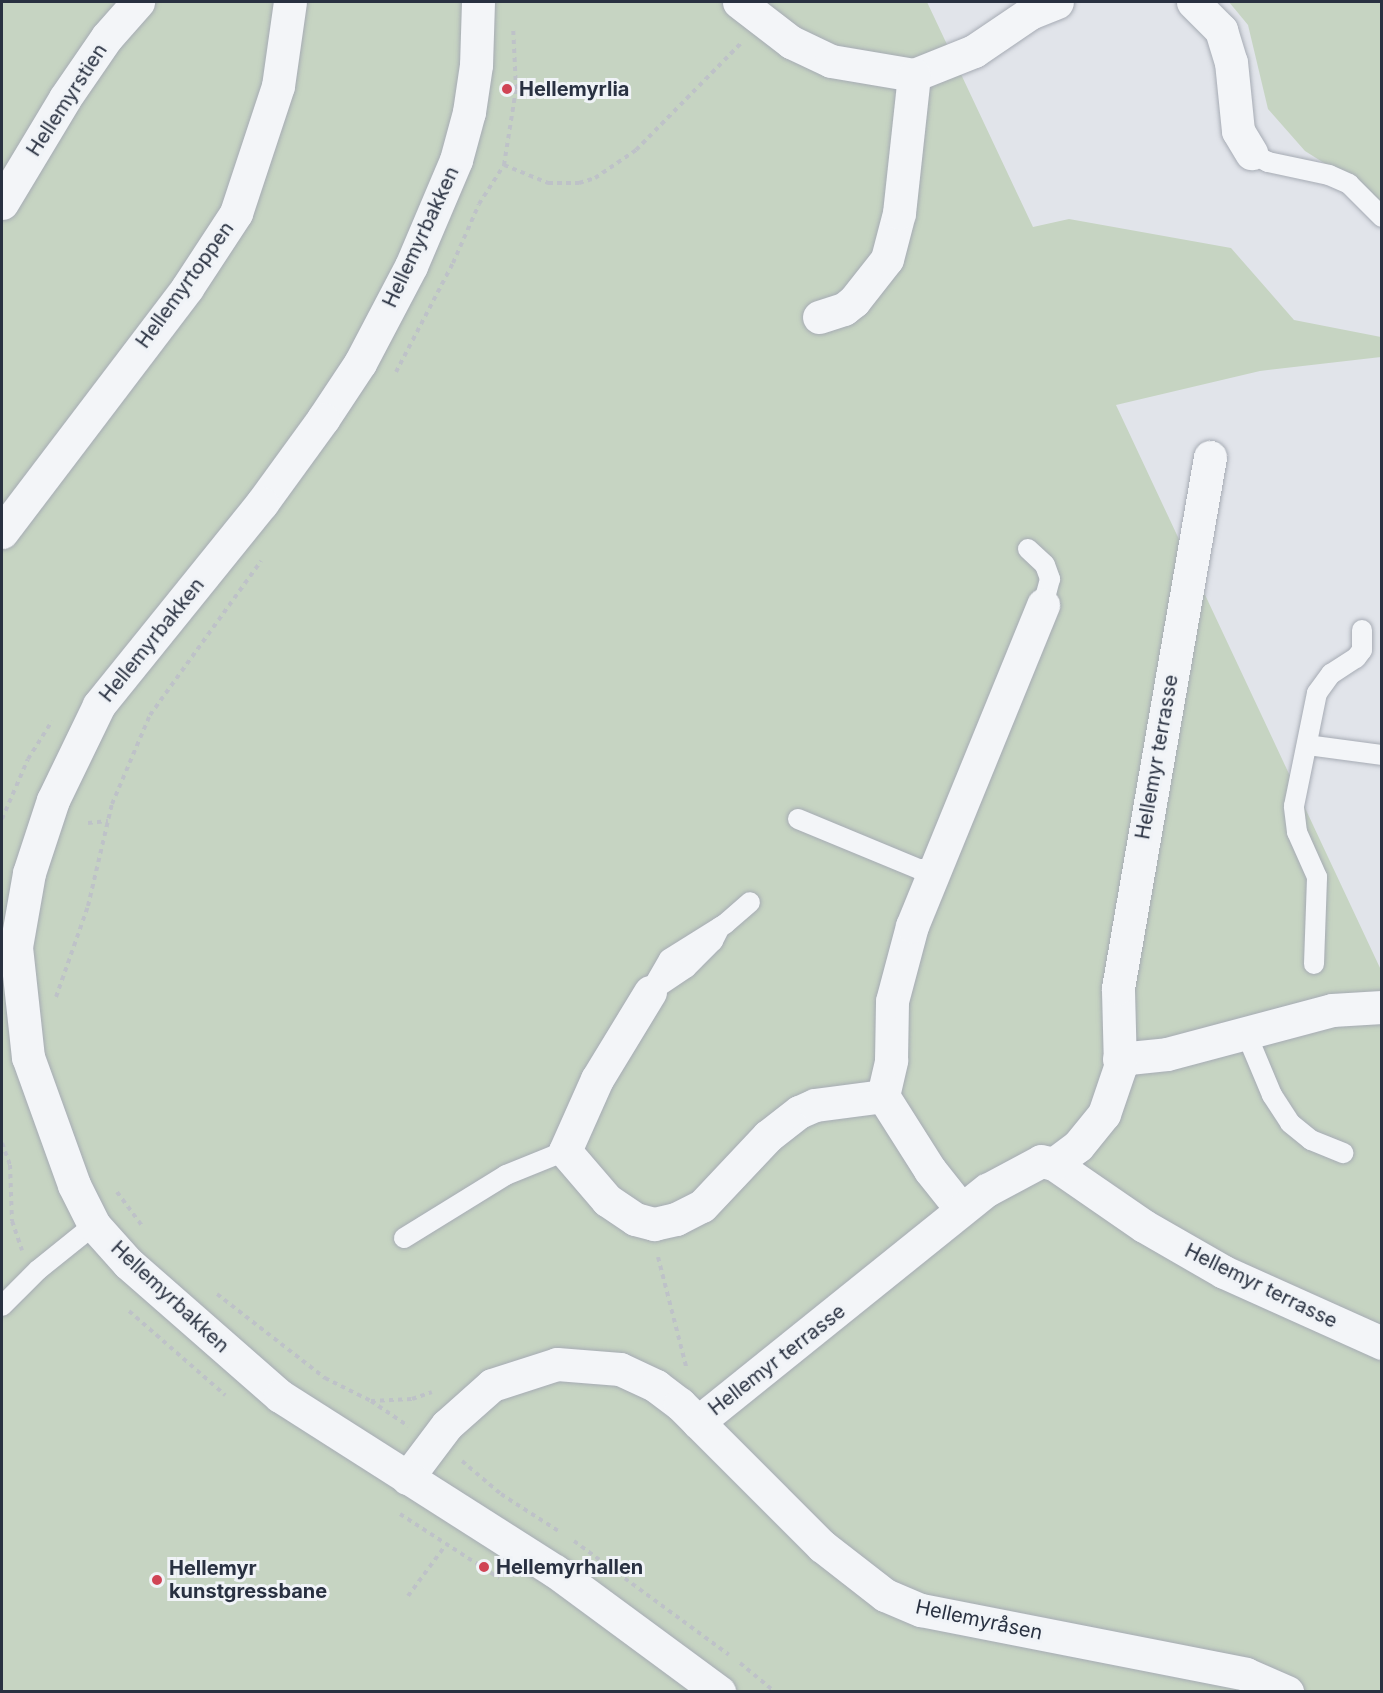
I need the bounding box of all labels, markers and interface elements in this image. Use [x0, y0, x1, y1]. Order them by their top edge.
street label: Hellemyrstien [22, 39, 112, 161]
place label: Hellemyrlia [519, 77, 629, 101]
marker: Hellemyrlia [500, 82, 514, 96]
street label: Hellemyrbakken [378, 163, 464, 311]
street label: Hellemyrtoppen [131, 217, 239, 353]
street label: Hellemyrbakken [95, 573, 209, 707]
street label: Hellemyr terrasse [1131, 673, 1183, 841]
street label: Hellemyrbakken [106, 1236, 234, 1358]
street label: Hellemyr terrasse [1181, 1239, 1341, 1333]
street label: Hellemyr terrasse [704, 1299, 850, 1421]
place label: Hellemyrhallen [496, 1555, 643, 1579]
place label: Hellemyr kunstgressbane [169, 1556, 327, 1603]
marker: Hellemyrhallen [477, 1560, 491, 1574]
marker: Hellemyr kunstgressbane [150, 1573, 164, 1587]
street label: Hellemyråsen [913, 1595, 1045, 1645]

